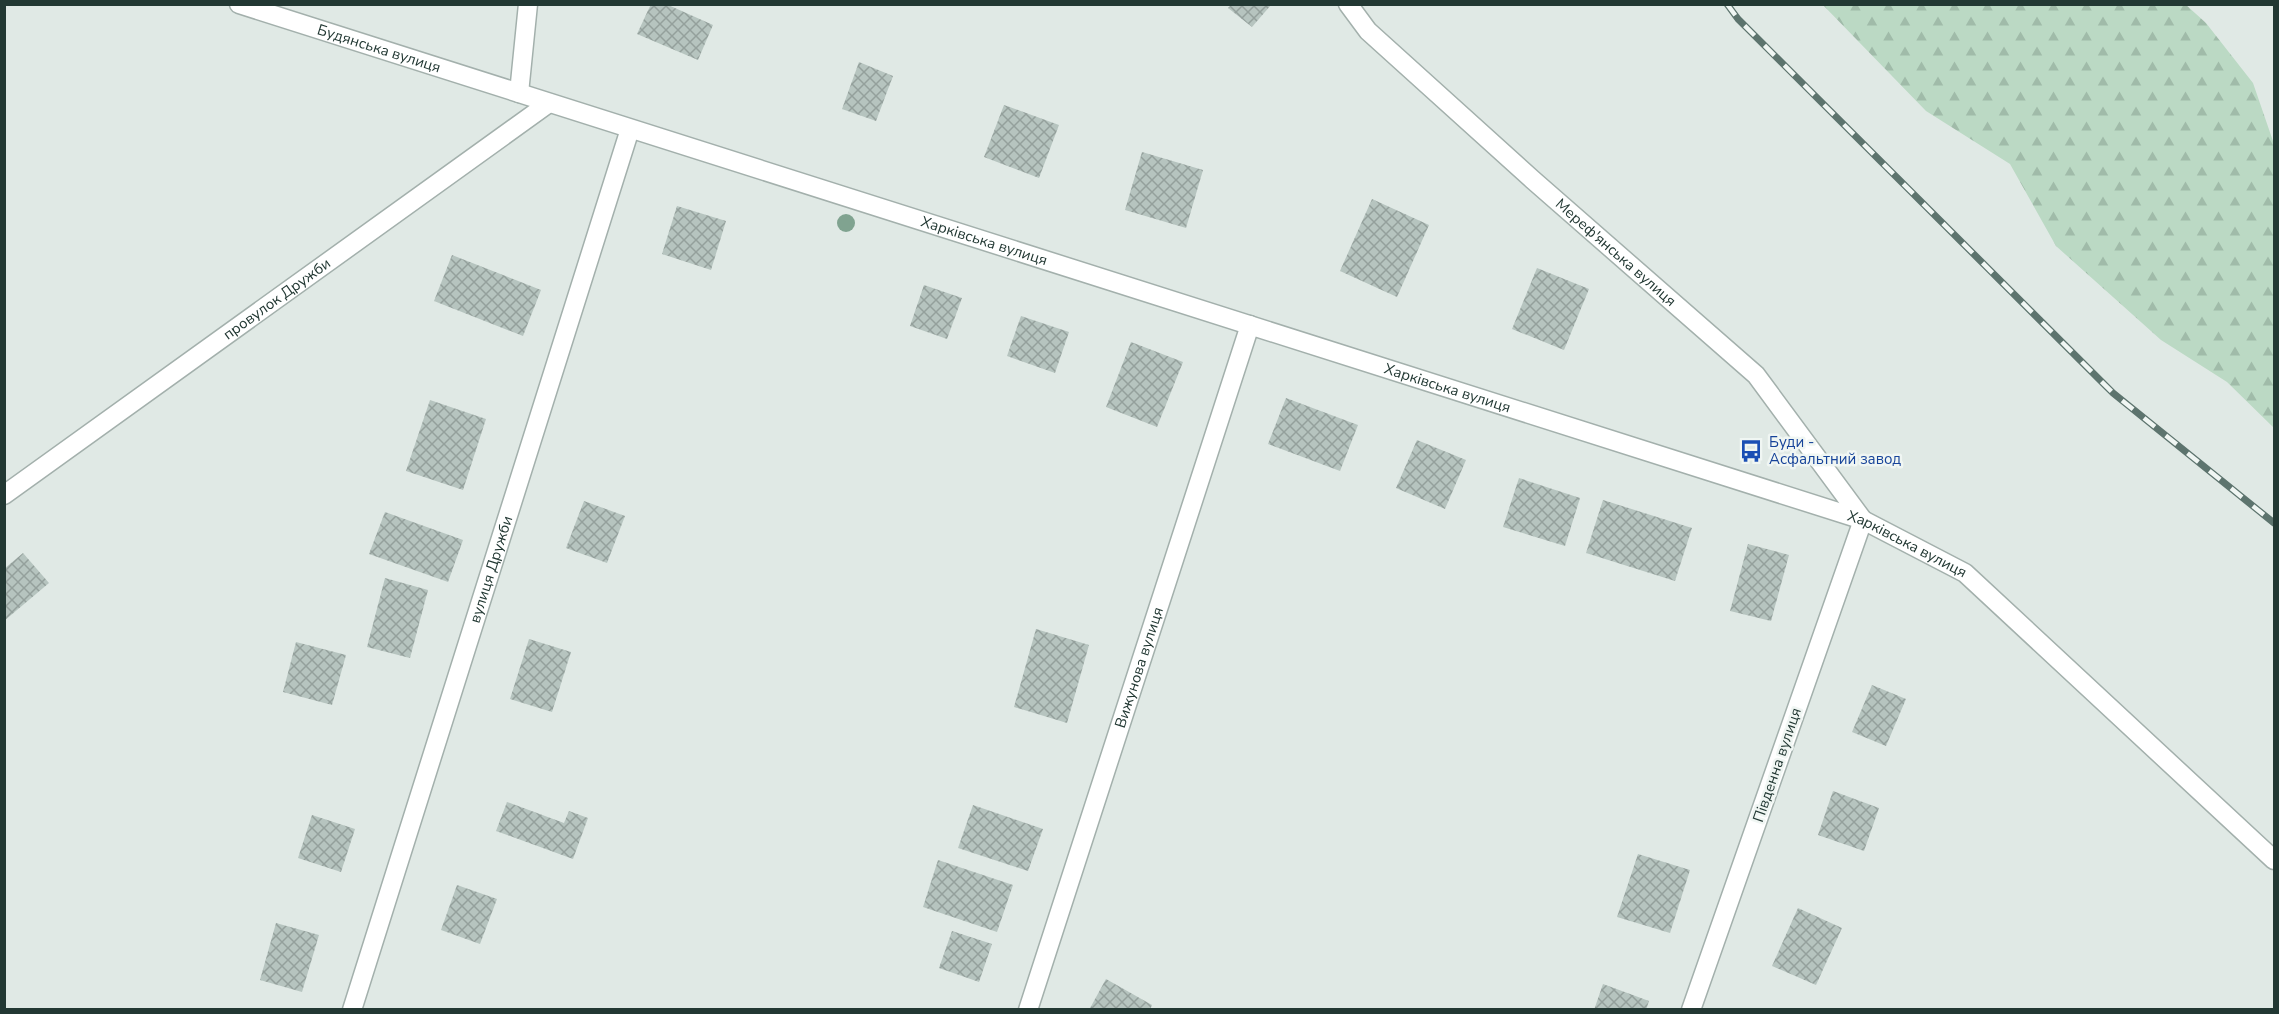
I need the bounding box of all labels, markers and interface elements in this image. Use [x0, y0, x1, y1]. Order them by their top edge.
street label: Будянська вулиця [315, 20, 443, 78]
street label: Мереф'янська вулиця [1551, 194, 1681, 311]
street label: Харківська вулиця [919, 211, 1050, 270]
street label: провулок Дружби [219, 253, 335, 344]
street label: Харківська вулиця [1382, 359, 1513, 417]
place label: Буди - Асфальтний завод [1769, 432, 1901, 469]
bus stop icon: Буди - Асфальтний завод [1738, 438, 1764, 464]
street label: Харківська вулиця [1845, 506, 1970, 582]
street label: вулиця Дружби [465, 513, 517, 626]
street label: Вижунова вулиця [1110, 604, 1168, 731]
street label: Південна вулиця [1748, 705, 1806, 825]

